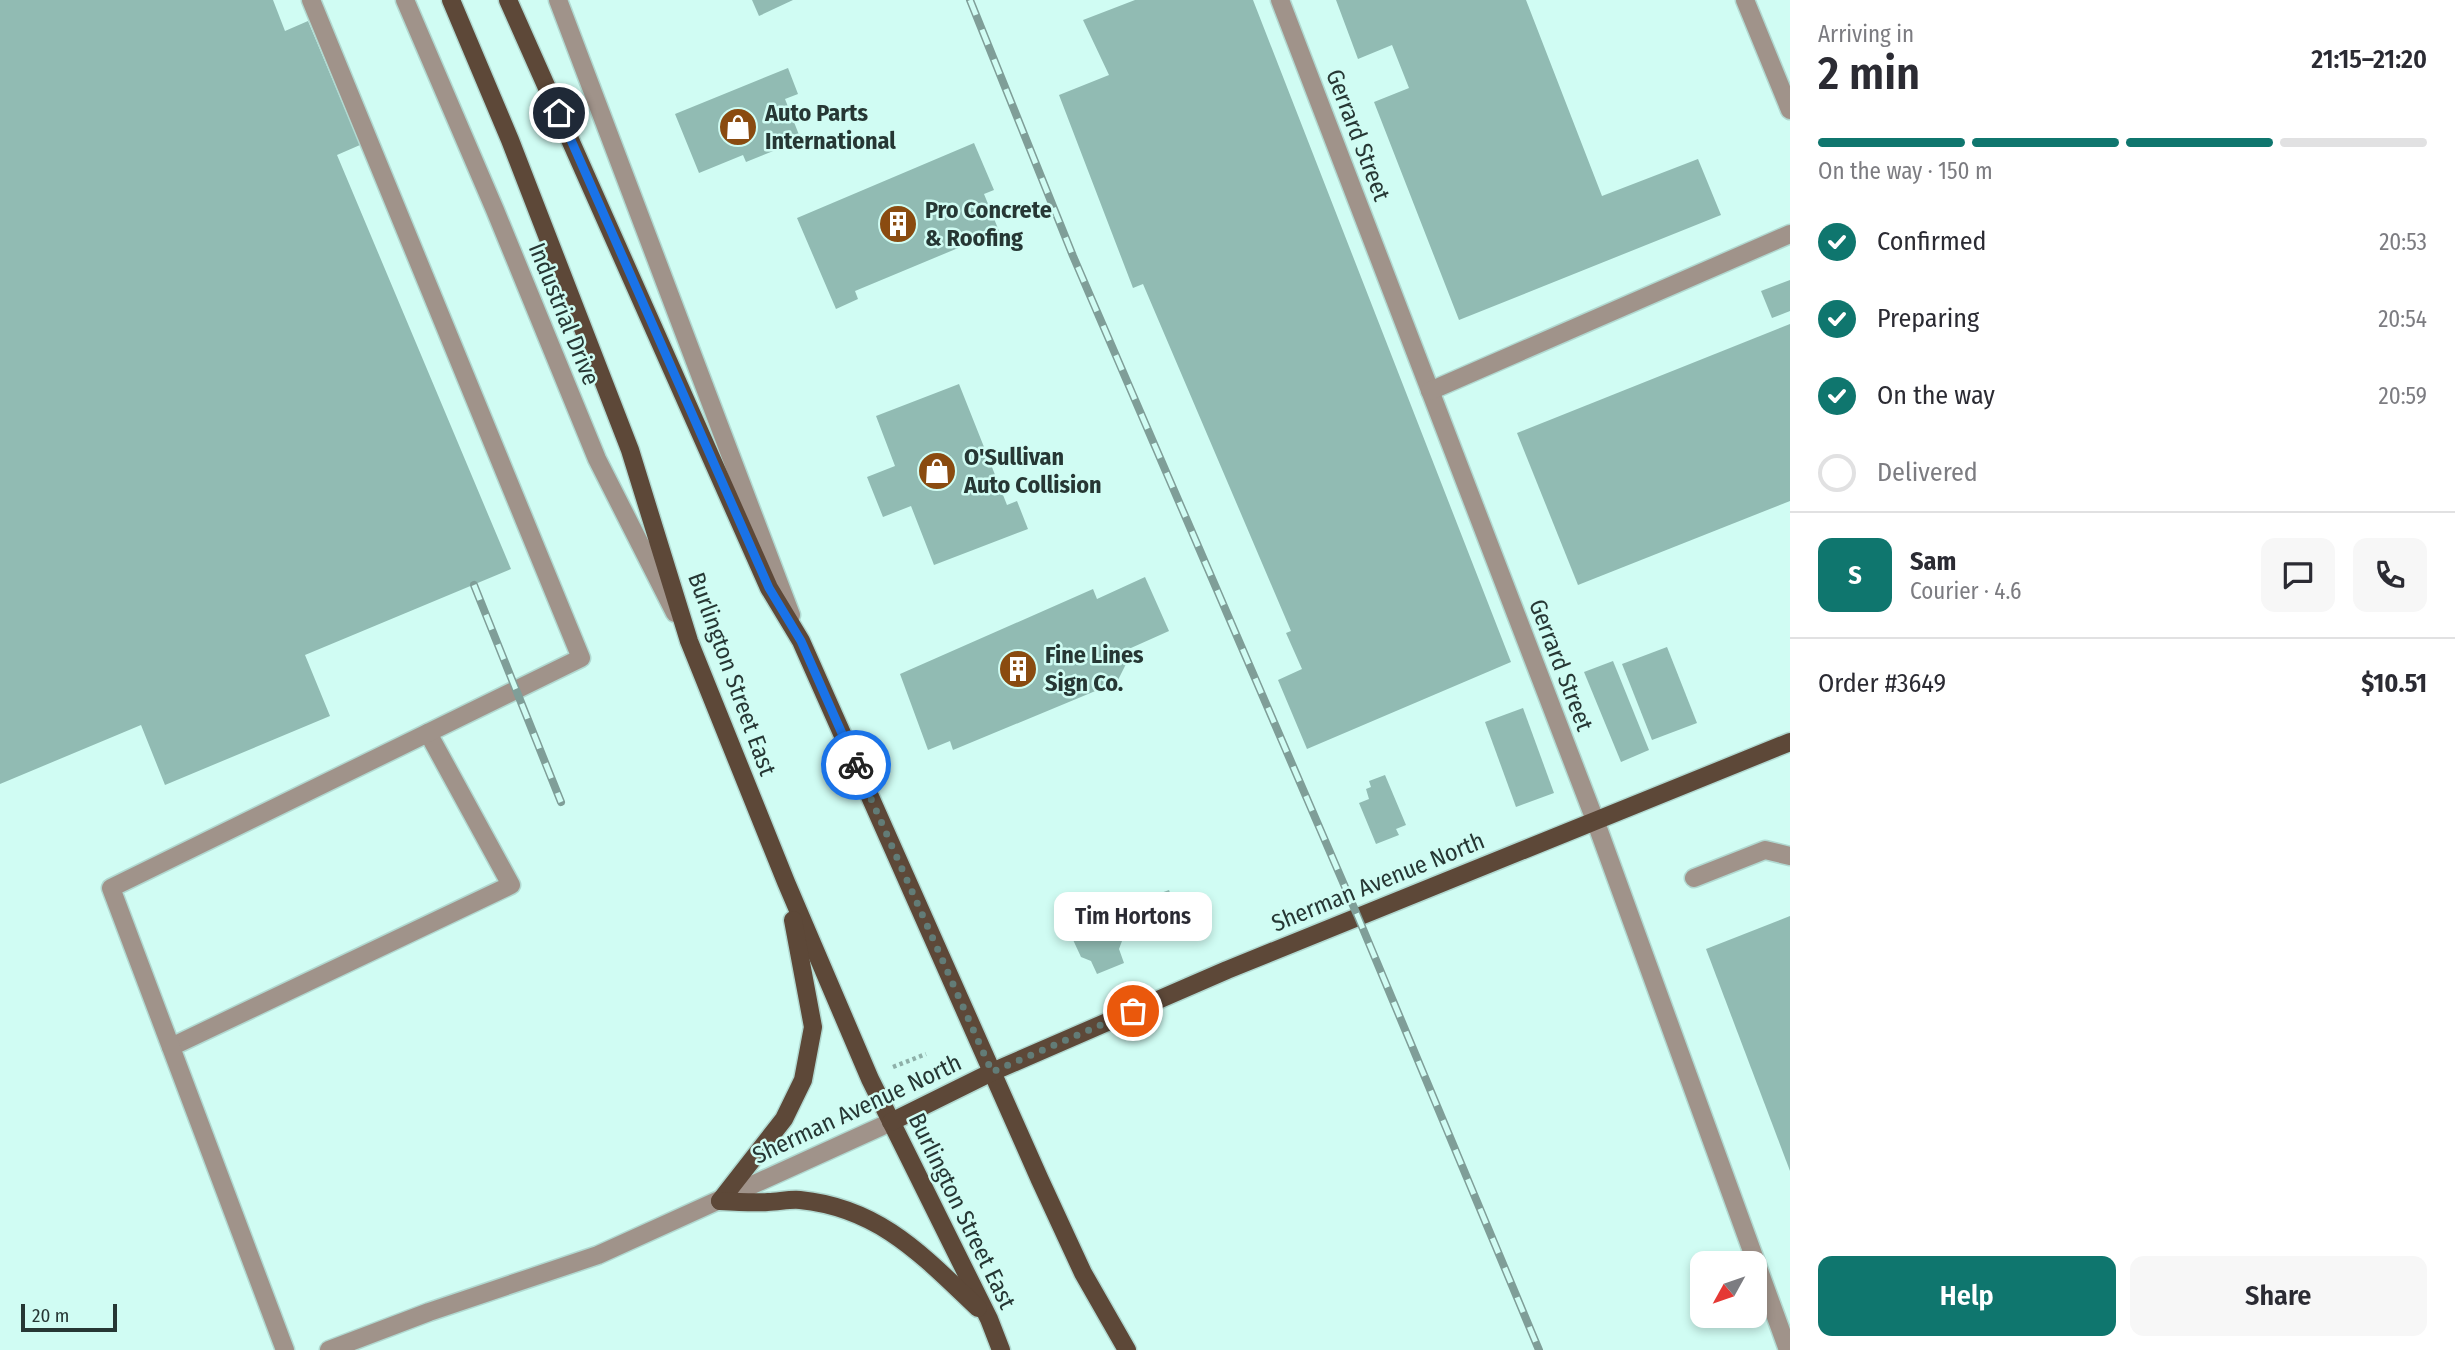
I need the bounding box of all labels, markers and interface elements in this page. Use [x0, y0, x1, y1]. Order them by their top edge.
text: Arriving in [1818, 20, 1914, 48]
text: 21:15–21:20 [2311, 44, 2427, 75]
text: 2 min [1818, 46, 1920, 101]
street label: Gerrard Street [1320, 65, 1396, 205]
pin [529, 83, 589, 143]
icon: home [540, 94, 578, 132]
place label: Auto Parts International [764, 99, 896, 155]
shop icon: Auto Parts International [717, 106, 759, 148]
text: On the way · 150 m [1818, 157, 1993, 185]
place label: Pro Concrete & Roofing [925, 196, 1052, 252]
building icon: Pro Concrete & Roofing [877, 203, 919, 245]
icon: check [1818, 223, 1856, 261]
text: Confirmed [1877, 226, 1987, 257]
text: 20:53 [2379, 228, 2427, 256]
street label: Industrial Drive [523, 239, 605, 389]
icon: check [1818, 300, 1856, 338]
text: Preparing [1877, 303, 1979, 334]
text: 20:54 [2378, 305, 2427, 333]
icon: check [1818, 377, 1856, 415]
text: On the way [1877, 380, 1995, 411]
text: 20:59 [2379, 382, 2427, 410]
place label: O'Sullivan Auto Collision [963, 443, 1102, 499]
shop icon: O'Sullivan Auto Collision [916, 450, 958, 492]
text: Delivered [1877, 457, 1978, 488]
button: chat [2261, 538, 2335, 612]
button: phone [2353, 538, 2427, 612]
text: Sam [1910, 546, 1956, 577]
text: S [1848, 560, 1862, 591]
street label: Burlington Street East [682, 569, 782, 780]
text: Courier · 4.6 [1910, 577, 2021, 605]
street label: Gerrard Street [1523, 595, 1599, 735]
place label: Fine Lines Sign Co. [1045, 641, 1144, 697]
building icon: Fine Lines Sign Co. [997, 648, 1039, 690]
text: Order #3649 [1818, 668, 1946, 699]
text: $10.51 [2361, 668, 2427, 699]
courier [821, 730, 891, 800]
icon: bike [837, 746, 875, 784]
street label: Sherman Avenue North [1267, 826, 1489, 938]
callout: Tim Hortons [1054, 892, 1212, 941]
text: Tim Hortons [1075, 902, 1191, 930]
pin [1103, 981, 1163, 1041]
icon: bag [1114, 992, 1152, 1030]
street label: Sherman Avenue North [748, 1048, 966, 1170]
street label: Burlington Street East [902, 1109, 1022, 1313]
north arrow [1690, 1251, 1768, 1328]
map controls [1690, 1251, 1767, 1328]
button: Help [1818, 1256, 2116, 1336]
button: Share [2130, 1256, 2427, 1336]
scale bar [21, 1301, 117, 1333]
text: 20 m [32, 1304, 69, 1327]

